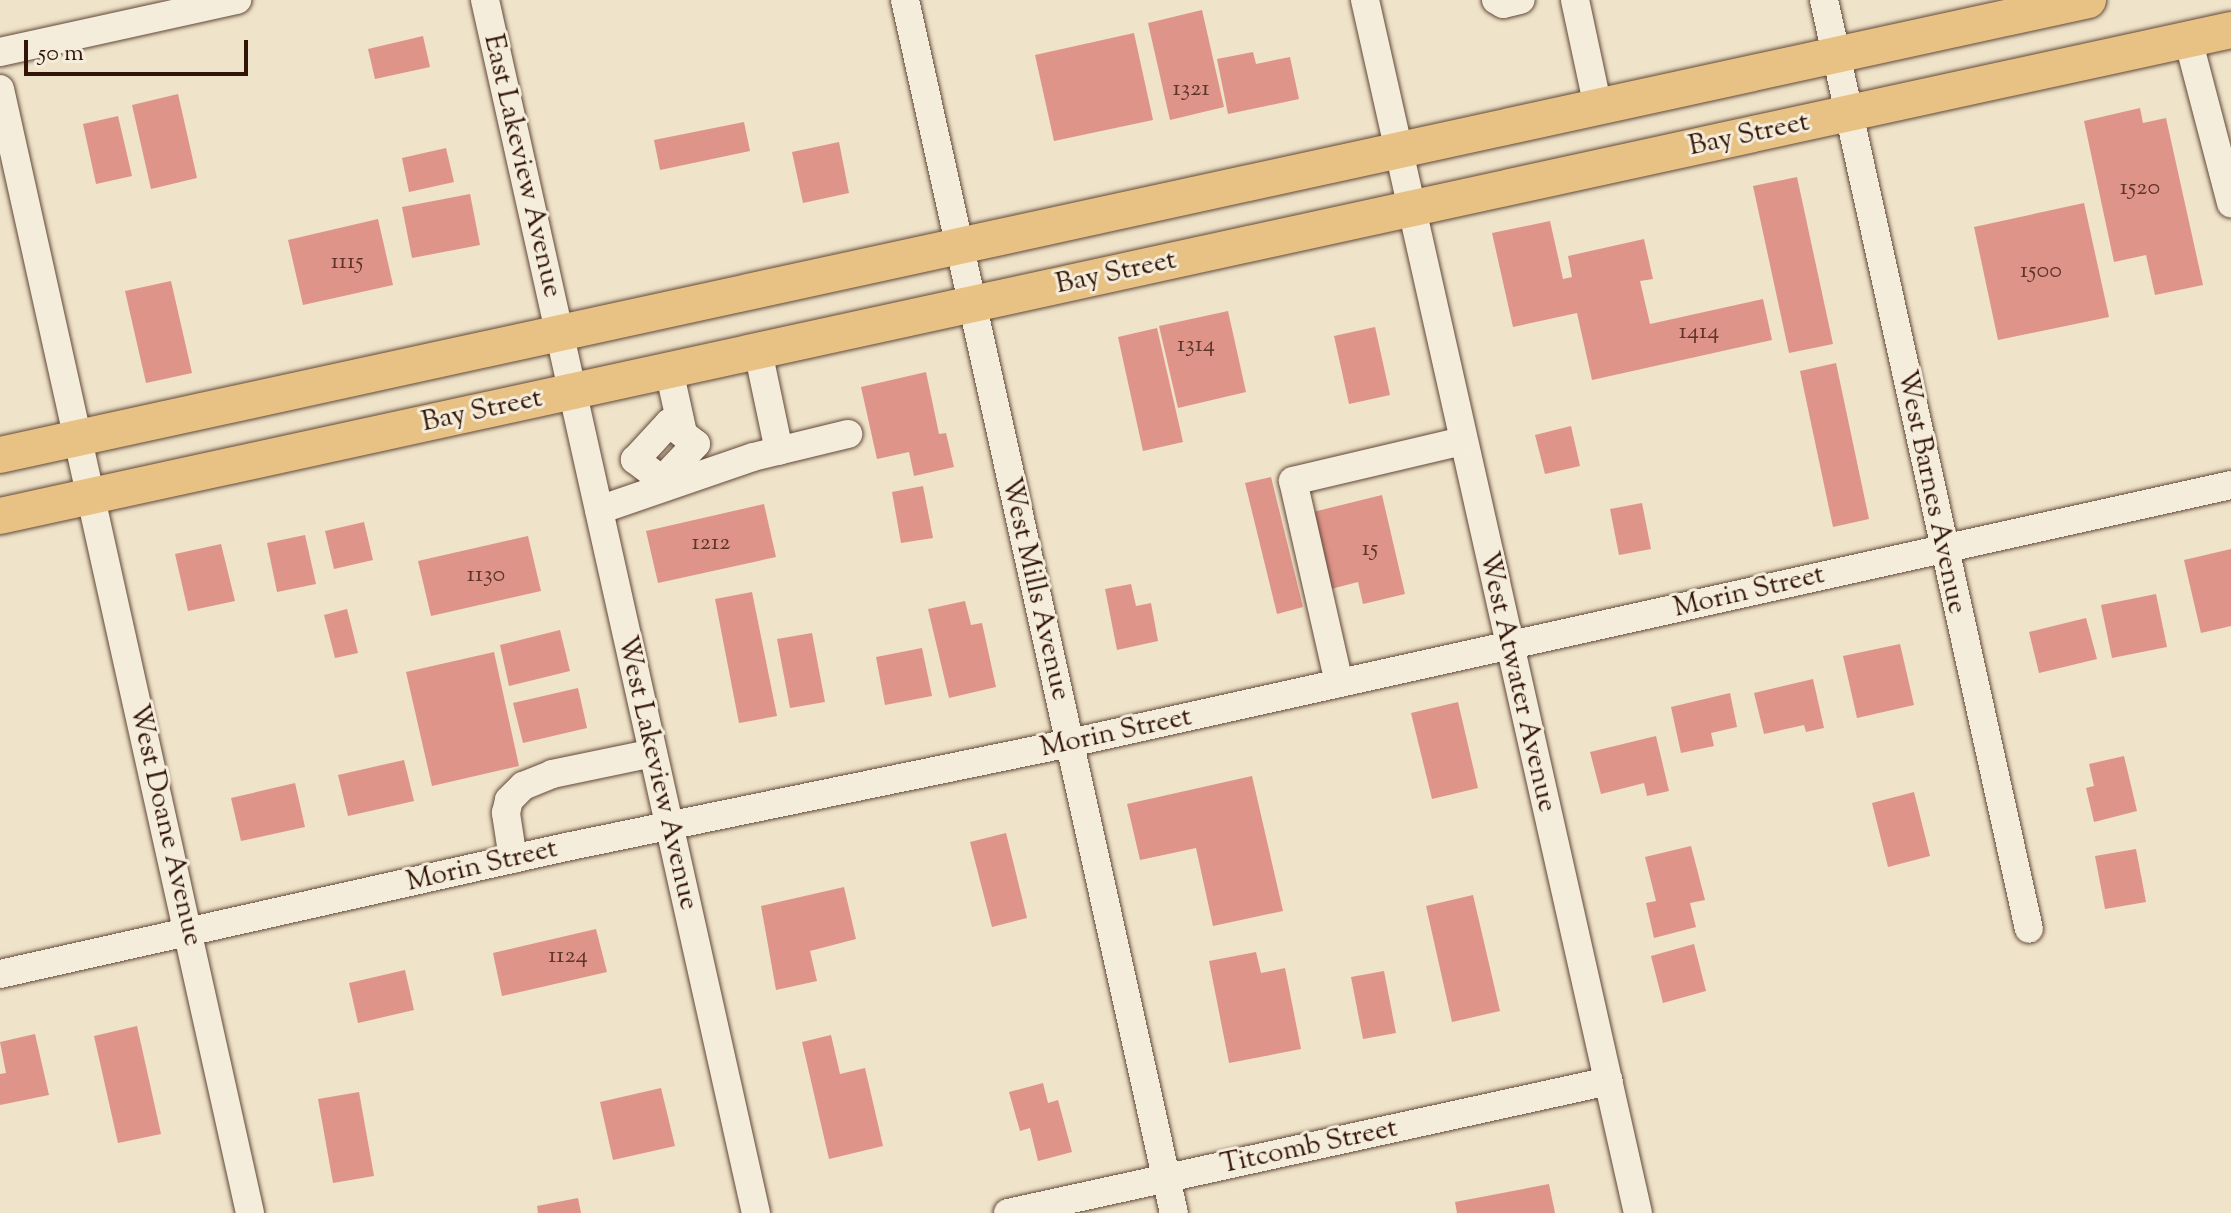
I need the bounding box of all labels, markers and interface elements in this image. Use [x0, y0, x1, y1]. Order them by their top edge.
scale bar [28, 24, 252, 74]
street label: East Lakeview Avenue [475, 31, 569, 301]
text: 50 m [38, 37, 84, 71]
house number: 1321 [1172, 76, 1210, 104]
street label: Bay Street [1686, 106, 1812, 164]
house number: 1520 [2120, 175, 2160, 203]
street label: Bay Street [1053, 244, 1179, 302]
house number: 1115 [331, 249, 363, 277]
house number: 1500 [2020, 258, 2062, 286]
house number: 1414 [1679, 319, 1719, 347]
house number: 1314 [1177, 332, 1215, 360]
street label: West Barnes Avenue [1889, 367, 1973, 617]
street label: Bay Street [419, 382, 545, 440]
street label: West Mills Avenue [993, 474, 1077, 704]
house number: 1212 [692, 530, 730, 558]
house number: 15 [1362, 536, 1378, 564]
street label: West Atwater Avenue [1471, 549, 1563, 815]
street label: Morin Street [1670, 558, 1828, 626]
house number: 1130 [467, 562, 505, 590]
street label: West Lakeview Avenue [609, 632, 705, 914]
street label: West Doane Avenue [121, 701, 209, 949]
street label: Morin Street [1037, 701, 1195, 765]
street label: Morin Street [403, 832, 561, 900]
house number: 1124 [548, 943, 588, 971]
street label: Titcomb Street [1217, 1112, 1401, 1182]

